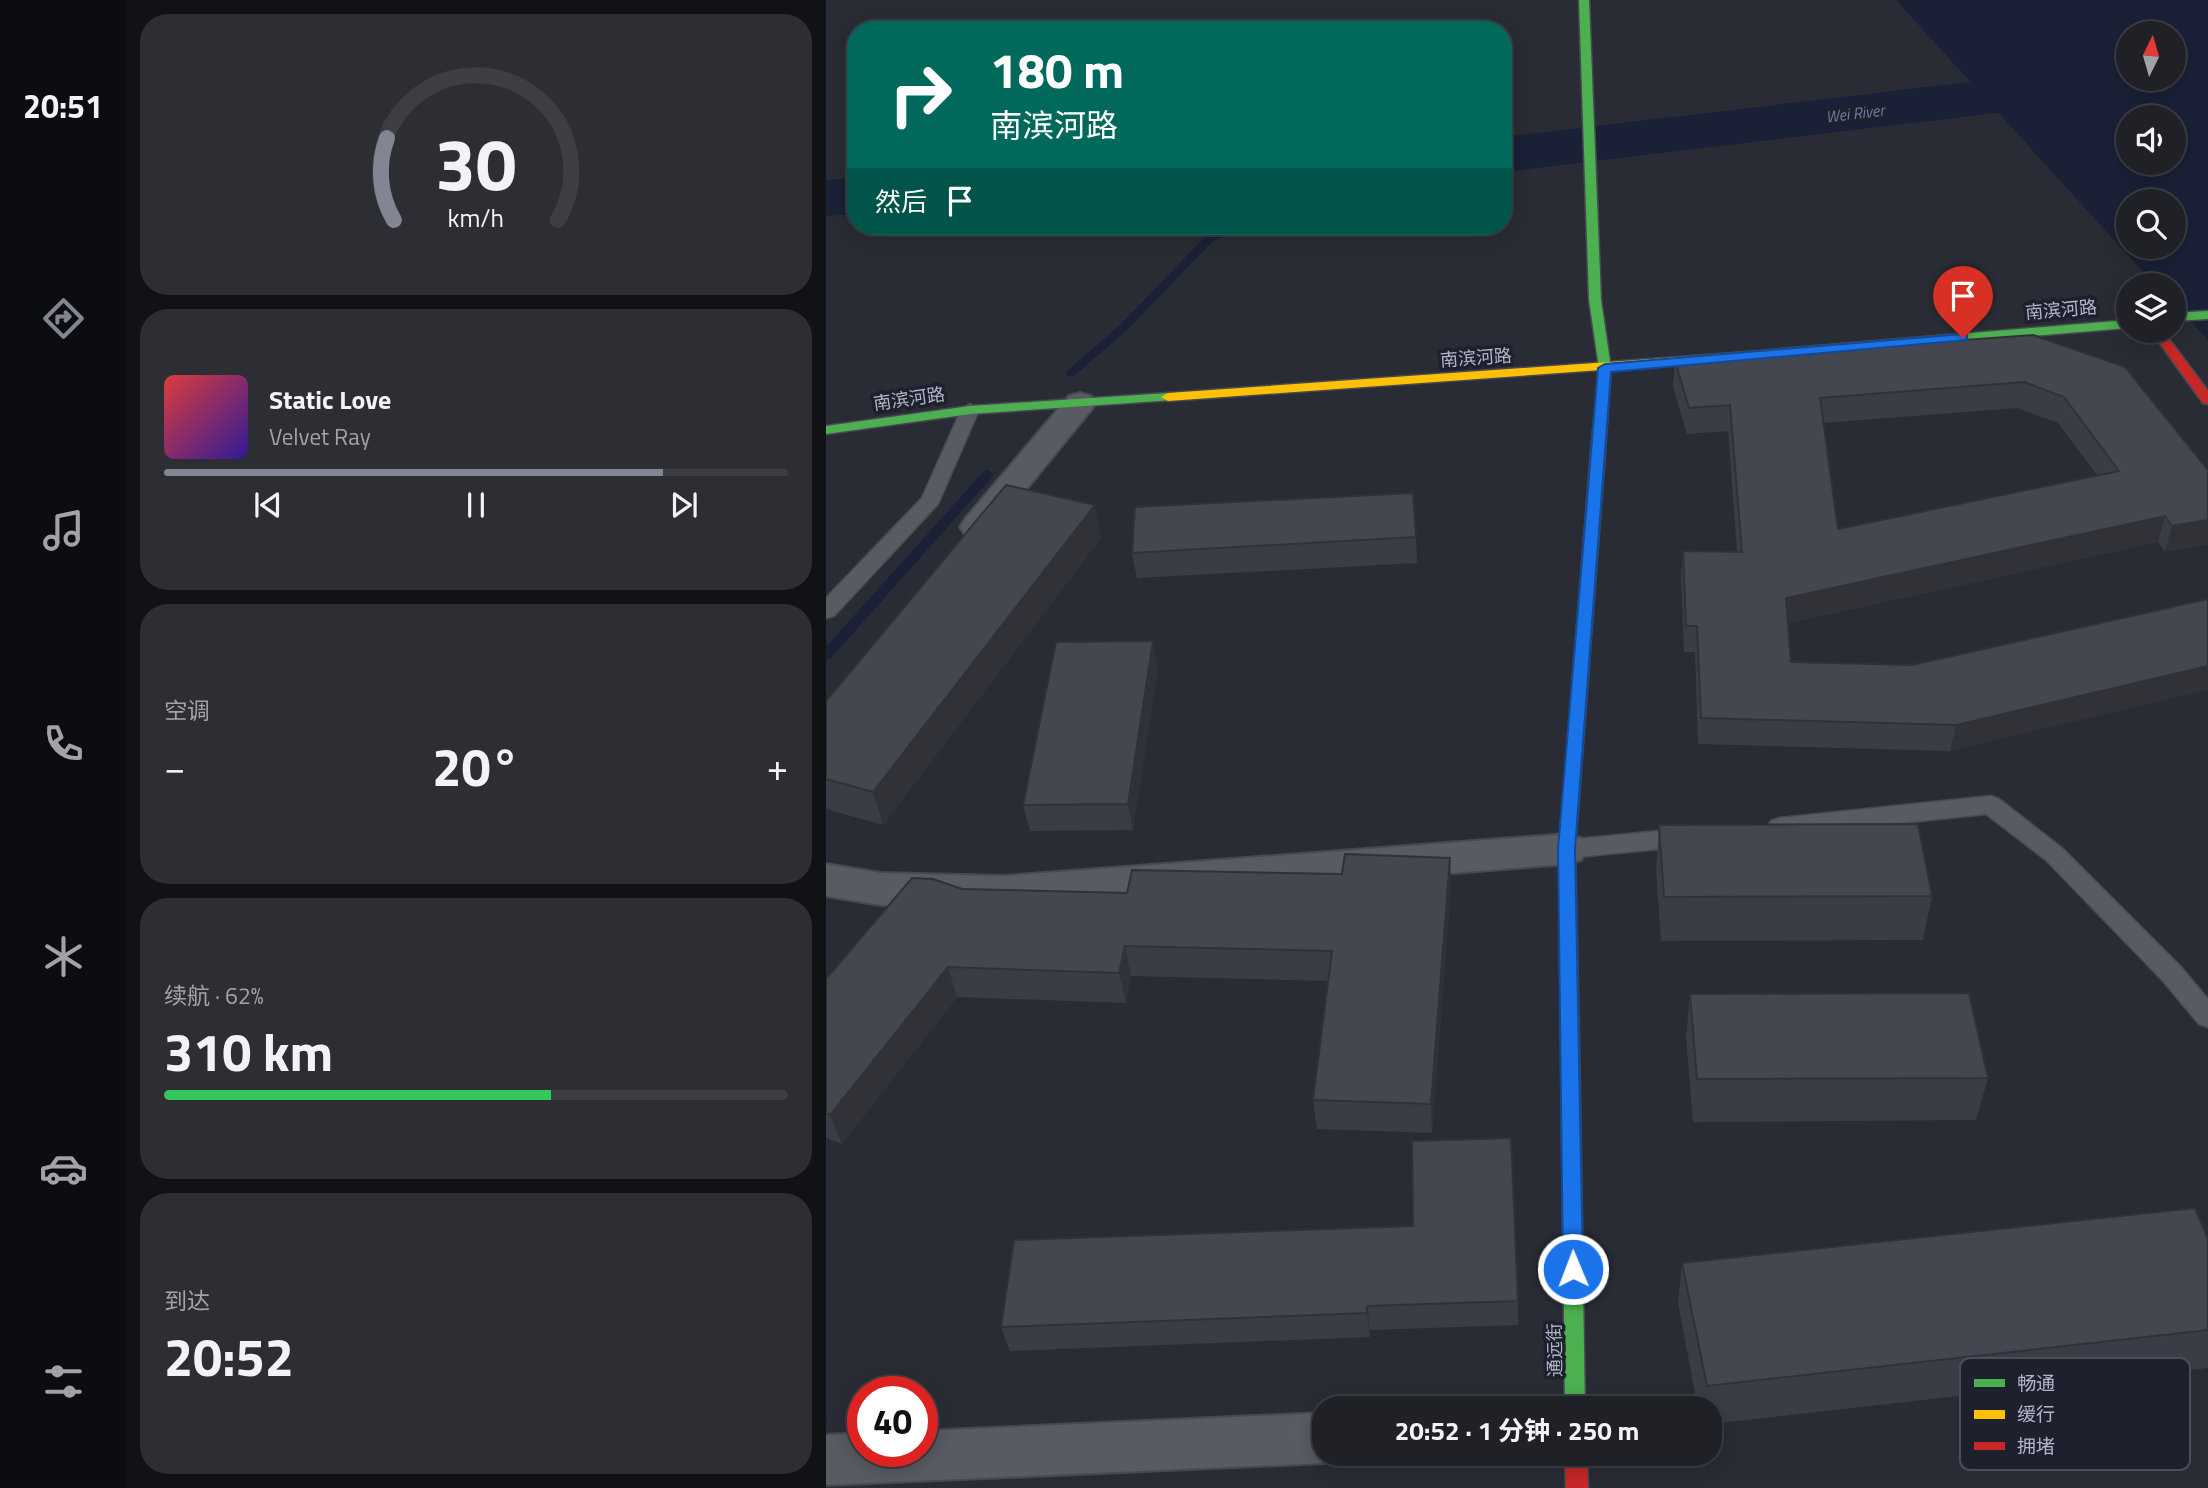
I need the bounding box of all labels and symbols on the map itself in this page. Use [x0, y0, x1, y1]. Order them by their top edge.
north arrow [2116, 21, 2186, 91]
water label: Wei River [1824, 97, 1888, 129]
pin [1933, 266, 1993, 338]
street label: 南滨河路 [2024, 293, 2098, 326]
street label: 南滨河路 [1439, 342, 1513, 373]
street label: 南滨河路 [871, 380, 946, 417]
position arrow [1536, 1232, 1610, 1306]
street label: 通远街 [1541, 1323, 1568, 1377]
legend [1960, 1358, 2190, 1470]
text: 畅通 [2017, 1368, 2055, 1397]
speed limit sign: 40 [847, 1376, 938, 1467]
text: 缓行 [2017, 1399, 2055, 1428]
text: 拥堵 [2017, 1431, 2055, 1460]

